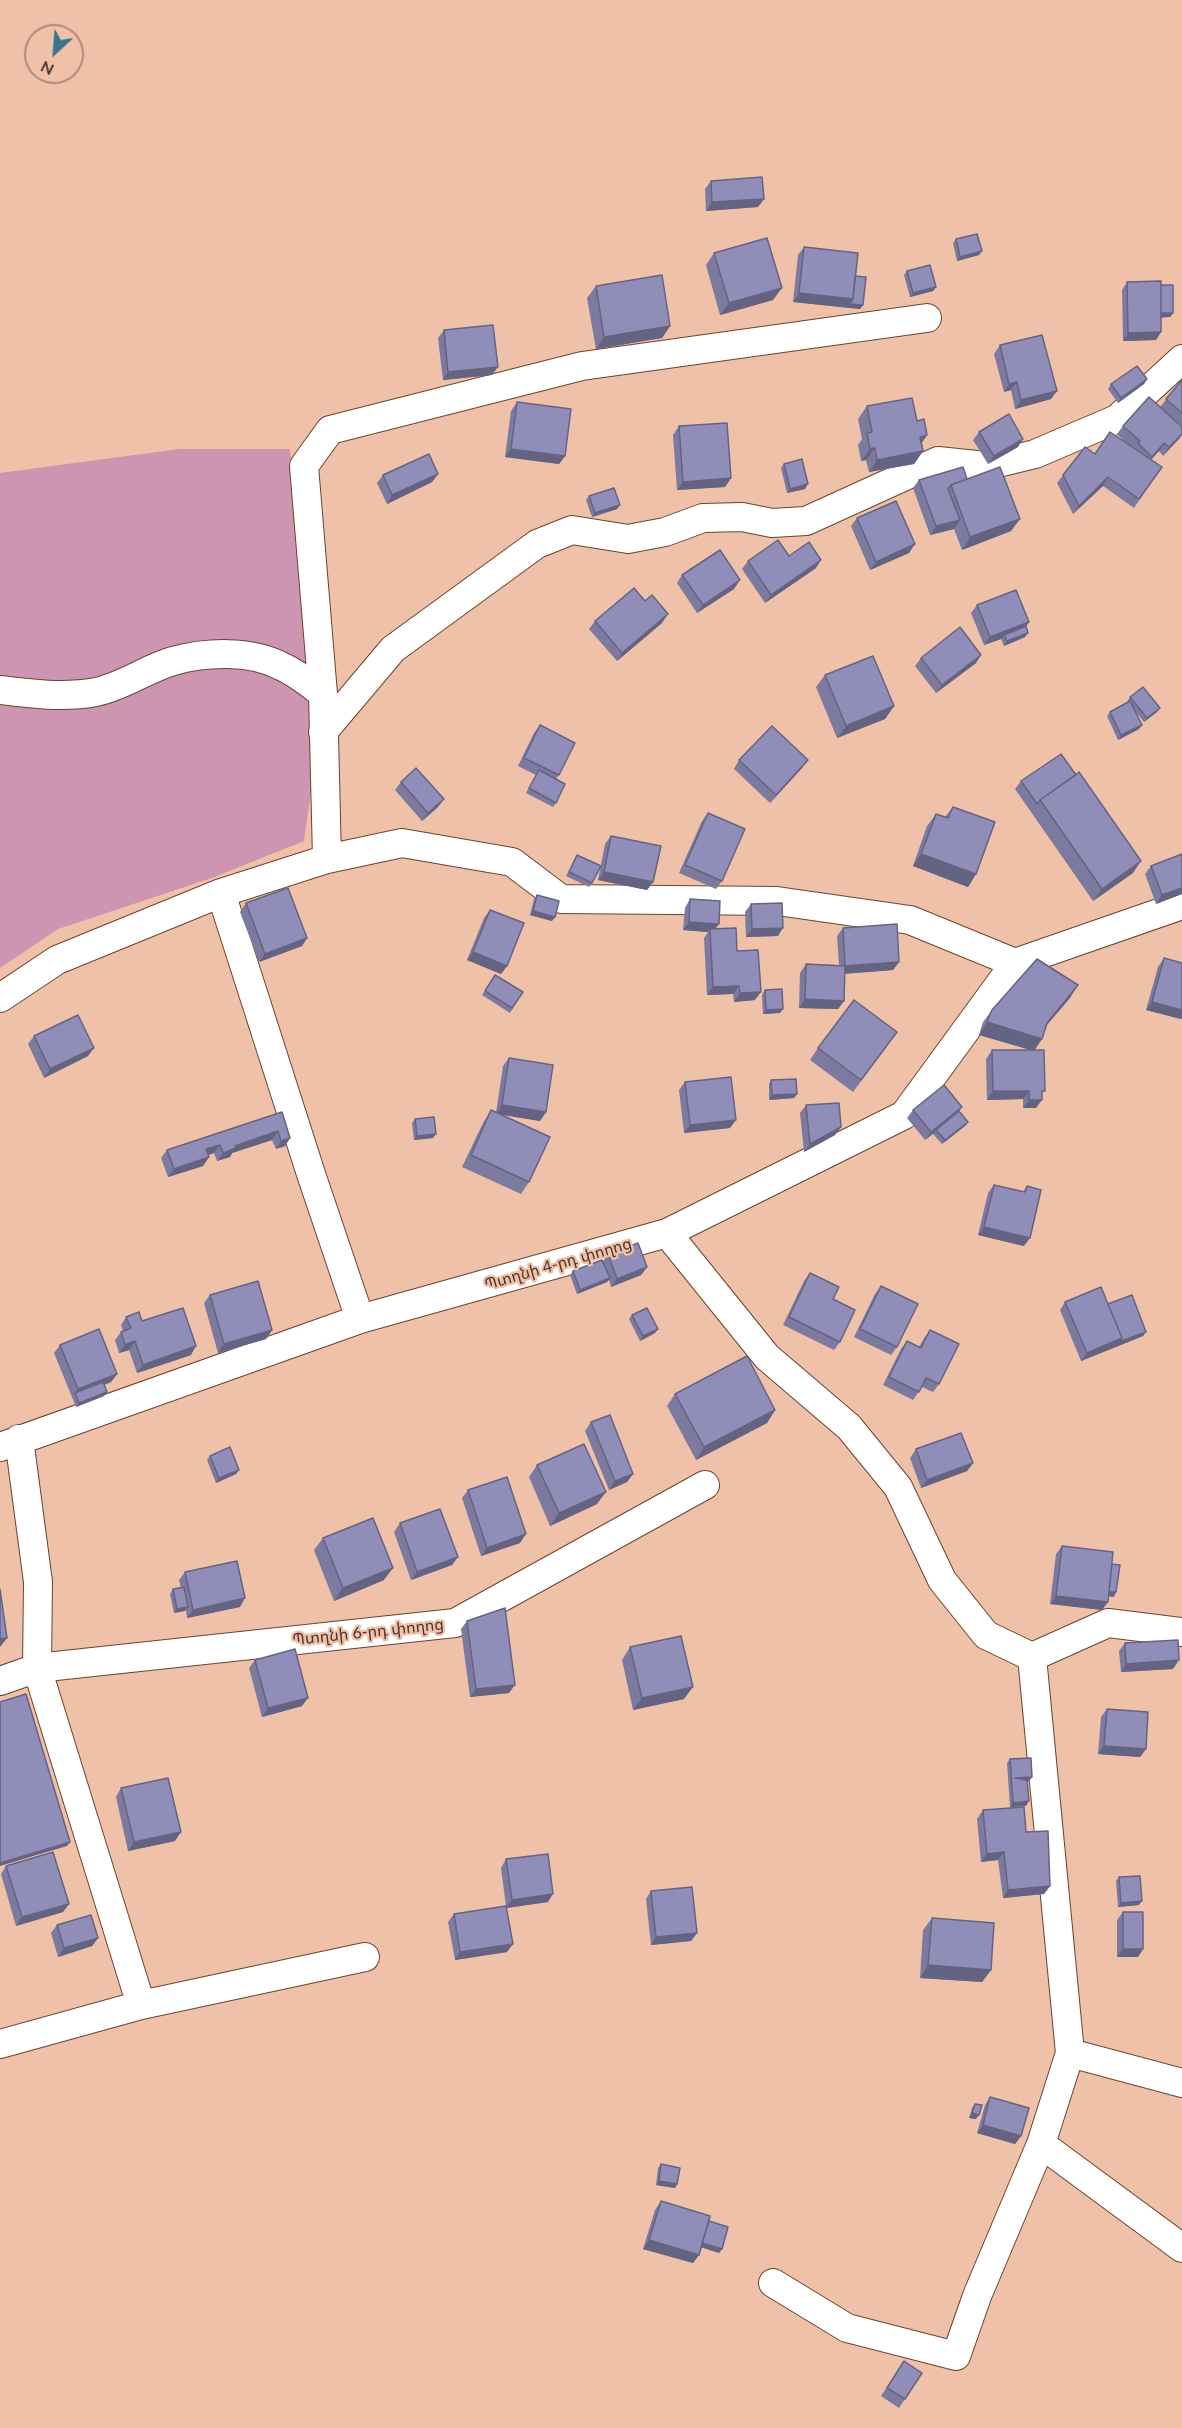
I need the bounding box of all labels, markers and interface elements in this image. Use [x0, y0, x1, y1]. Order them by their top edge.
north arrow [24, 24, 84, 84]
text: N [37, 58, 56, 80]
street label: Պտղնի 4-րդ փողոց [482, 1234, 634, 1294]
street label: Պտղնի 6-րդ փողոց [291, 1614, 445, 1650]

